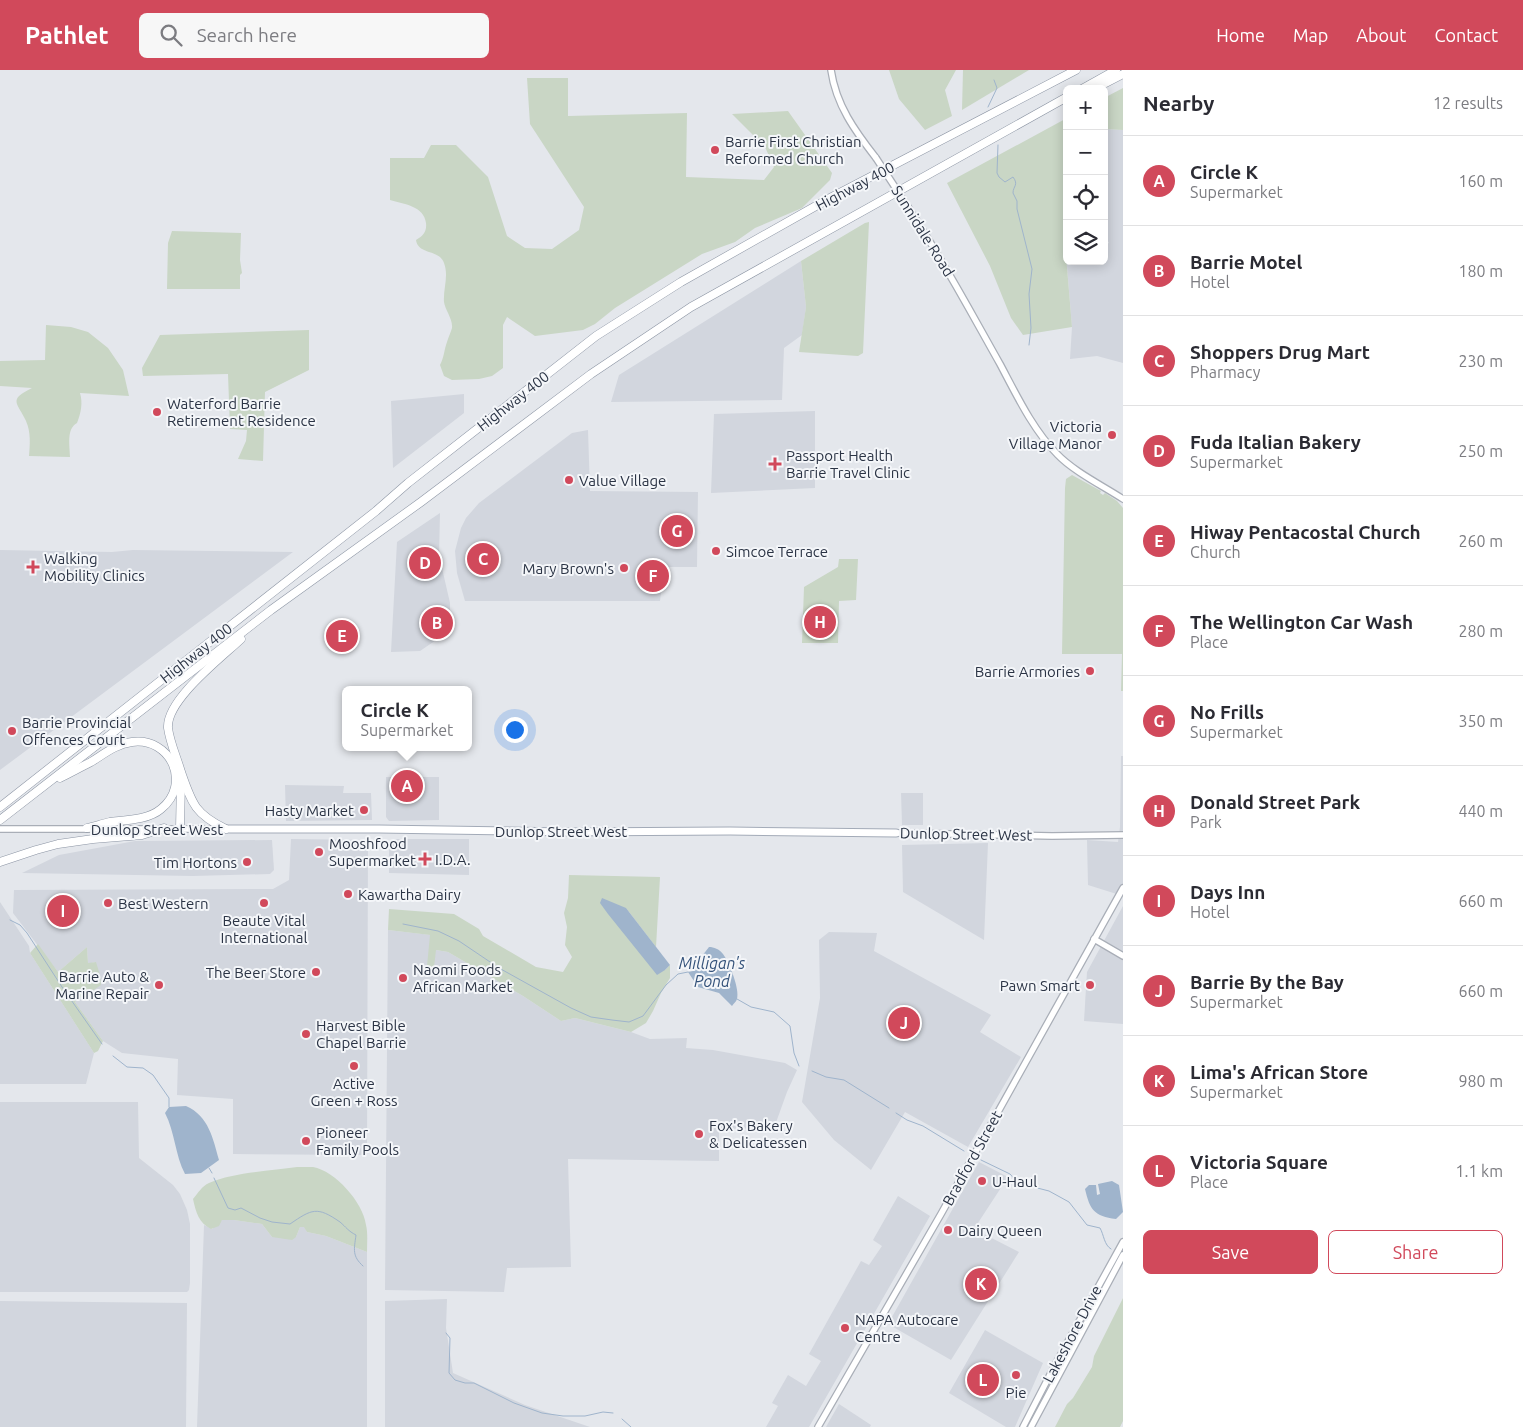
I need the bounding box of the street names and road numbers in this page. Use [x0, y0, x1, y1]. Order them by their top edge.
street label: Highway 400 [813, 158, 897, 214]
street label: Sunnidale Road [888, 182, 958, 280]
street label: Highway 400 [474, 368, 552, 434]
street label: Highway 400 [157, 620, 235, 686]
street label: Dunlop Street West [91, 821, 223, 838]
street label: Dunlop Street West [495, 823, 627, 840]
street label: Dunlop Street West [900, 824, 1032, 844]
street label: Bradford Street [939, 1107, 1005, 1208]
street label: Lakeshore Drive [1039, 1282, 1105, 1386]

